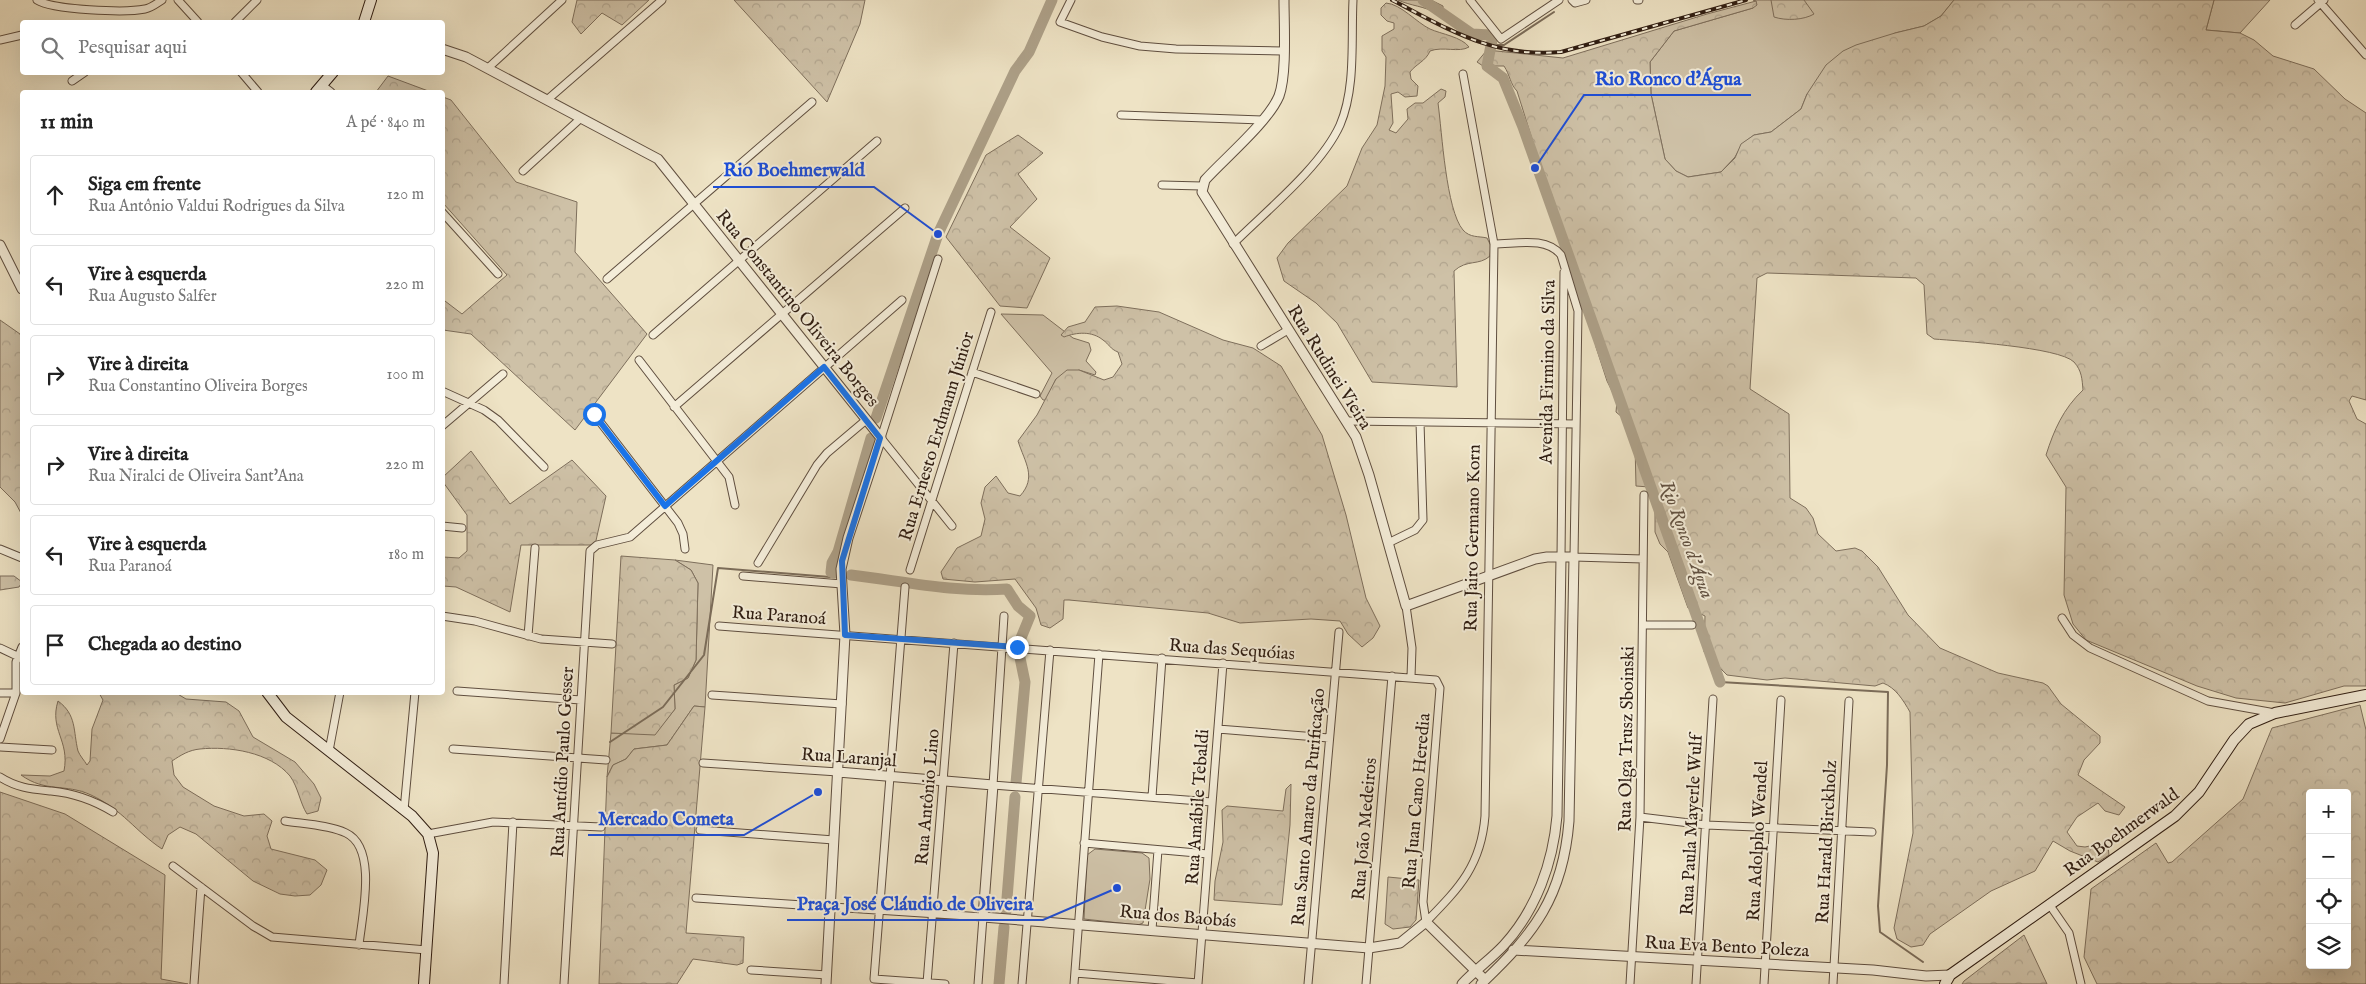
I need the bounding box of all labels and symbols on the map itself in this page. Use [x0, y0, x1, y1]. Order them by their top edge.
callout: Rio Ronco d'Água [1584, 61, 1751, 95]
text: Rio Ronco d'Água [1595, 67, 1742, 92]
callout: Rio Boehmerwald [713, 153, 874, 187]
text: Rio Boehmerwald [723, 159, 866, 183]
street label: Rua Constantino Oliveira Borges [710, 206, 884, 412]
street label: Avenida Firmino da Silva [1535, 280, 1562, 465]
street label: Rua Rudinei Vieira [1281, 301, 1376, 435]
street label: Rua Ernesto Erdmann Júnior [895, 329, 980, 544]
route start [583, 403, 606, 426]
street label: Rua Jairo Germano Korn [1460, 444, 1487, 632]
water label: Rio Ronco d'Água [1654, 477, 1719, 602]
street label: Rua Paranoá [731, 602, 827, 631]
street label: Rua das Sequóias [1168, 635, 1296, 666]
route end [1006, 636, 1029, 659]
street label: Rua Olga Trusz Sboinski [1614, 646, 1641, 832]
street label: Rua Antídio Paulo Gesser [547, 666, 580, 858]
street label: Rua Santo Amaro da Purificação [1288, 687, 1331, 927]
street label: Rua Juan Cano Heredia [1398, 712, 1437, 890]
street label: Rua Antônio Lino [911, 728, 946, 866]
street label: Rua Amábile Tebaldi [1182, 728, 1215, 886]
street label: Rua Paula Mayerle Wulf [1676, 731, 1709, 916]
street label: Rua Laranjal [800, 744, 898, 773]
street label: Rua João Medeiros [1348, 757, 1383, 901]
street label: Rua Adolpho Wendel [1743, 760, 1774, 922]
street label: Rua Harald Birckholz [1812, 760, 1843, 924]
street label: Rua Boehmerwald [2060, 783, 2184, 883]
callout: Mercado Cometa [588, 801, 744, 835]
text: Mercado Cometa [598, 808, 735, 832]
callout: Praça José Cláudio de Oliveira [787, 886, 1043, 920]
text: Praça José Cláudio de Oliveira [797, 893, 1034, 917]
street label: Rua dos Baobás [1118, 901, 1237, 934]
street label: Rua Eva Bento Poleza [1644, 932, 1810, 963]

